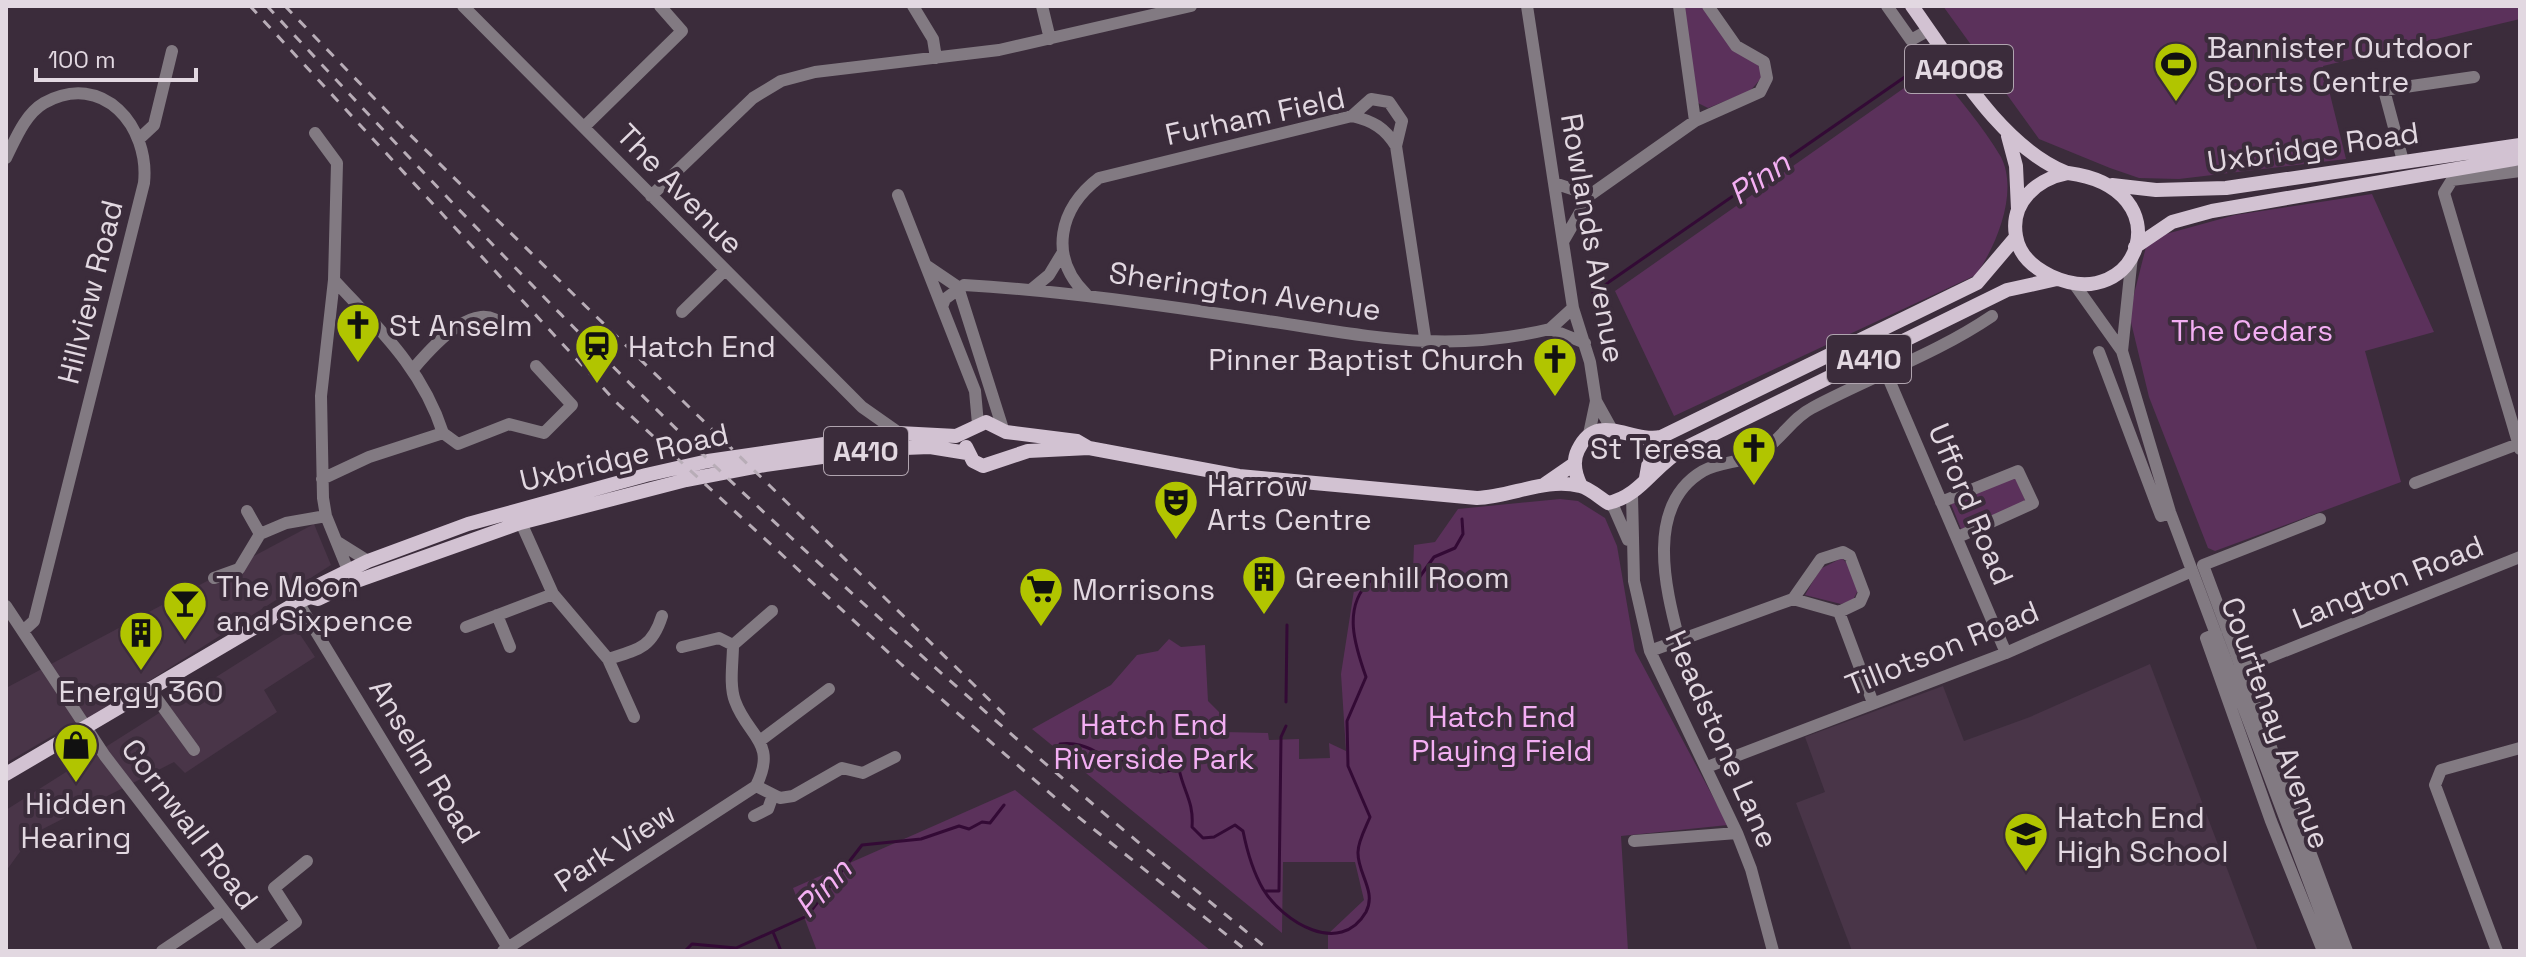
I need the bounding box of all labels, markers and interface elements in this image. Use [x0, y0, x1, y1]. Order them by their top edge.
place label: Bannister Outdoor Sports Centre [2207, 28, 2473, 101]
scale bar [36, 32, 196, 82]
sports icon: Bannister Outdoor Sports Centre [2152, 40, 2200, 103]
text: 100 m [48, 44, 116, 75]
road number: A4008 [1905, 45, 2013, 93]
street label: Furham Field [1161, 78, 1349, 154]
street label: Rowlands Avenue [1552, 110, 1634, 366]
street label: Uxbridge Road [2205, 113, 2421, 181]
street label: The Avenue [608, 115, 752, 263]
water label: Pinn [1720, 142, 1799, 213]
street label: Hillview Road [48, 196, 132, 388]
street label: Sherington Avenue [1106, 253, 1384, 329]
church icon: St Anselm [334, 301, 382, 364]
place label: St Anselm [389, 306, 533, 345]
park label: The Cedars [2171, 311, 2333, 350]
station icon: Hatch End [573, 322, 621, 385]
place label: Hatch End [628, 327, 776, 366]
church icon: Pinner Baptist Church [1531, 335, 1579, 398]
road number: A410 [1827, 335, 1911, 383]
place label: Pinner Baptist Church [1208, 340, 1524, 379]
street label: Uxbridge Road [516, 414, 732, 500]
street label: Ufford Road [1919, 417, 2023, 591]
church icon: St Teresa [1730, 424, 1778, 487]
road number: A410 [824, 427, 908, 475]
place label: St Teresa [1590, 429, 1723, 468]
place label: Harrow Arts Centre [1207, 466, 1372, 539]
theatre icon: Harrow Arts Centre [1152, 478, 1200, 541]
street label: Langton Road [2287, 526, 2489, 638]
building icon: Greenhill Room [1240, 553, 1288, 616]
place label: Greenhill Room [1295, 558, 1509, 597]
supermarket icon: Morrisons [1017, 565, 1065, 628]
place label: The Moon and Sixpence [216, 567, 413, 640]
place label: Morrisons [1072, 570, 1215, 609]
bar icon: The Moon and Sixpence [161, 579, 209, 642]
street label: Tillotson Road [1840, 591, 2044, 705]
street label: Courtenay Avenue [2212, 592, 2340, 854]
building icon: Energy 360 [117, 609, 165, 672]
street label: Headstone Lane [1656, 624, 1788, 854]
place label: Energy 360 [59, 672, 223, 711]
street label: Anselm Road [361, 672, 489, 850]
park label: Hatch End Playing Field [1411, 697, 1593, 770]
park label: Hatch End Riverside Park [1054, 705, 1254, 778]
shop icon: Hidden Hearing [52, 721, 100, 784]
street label: Cornwall Road [113, 731, 267, 917]
place label: Hidden Hearing [21, 784, 132, 857]
street label: Park View [547, 793, 683, 901]
place label: Hatch End High School [2057, 798, 2229, 871]
school or university icon: Hatch End High School [2002, 810, 2050, 873]
water label: Pinn [786, 849, 861, 926]

